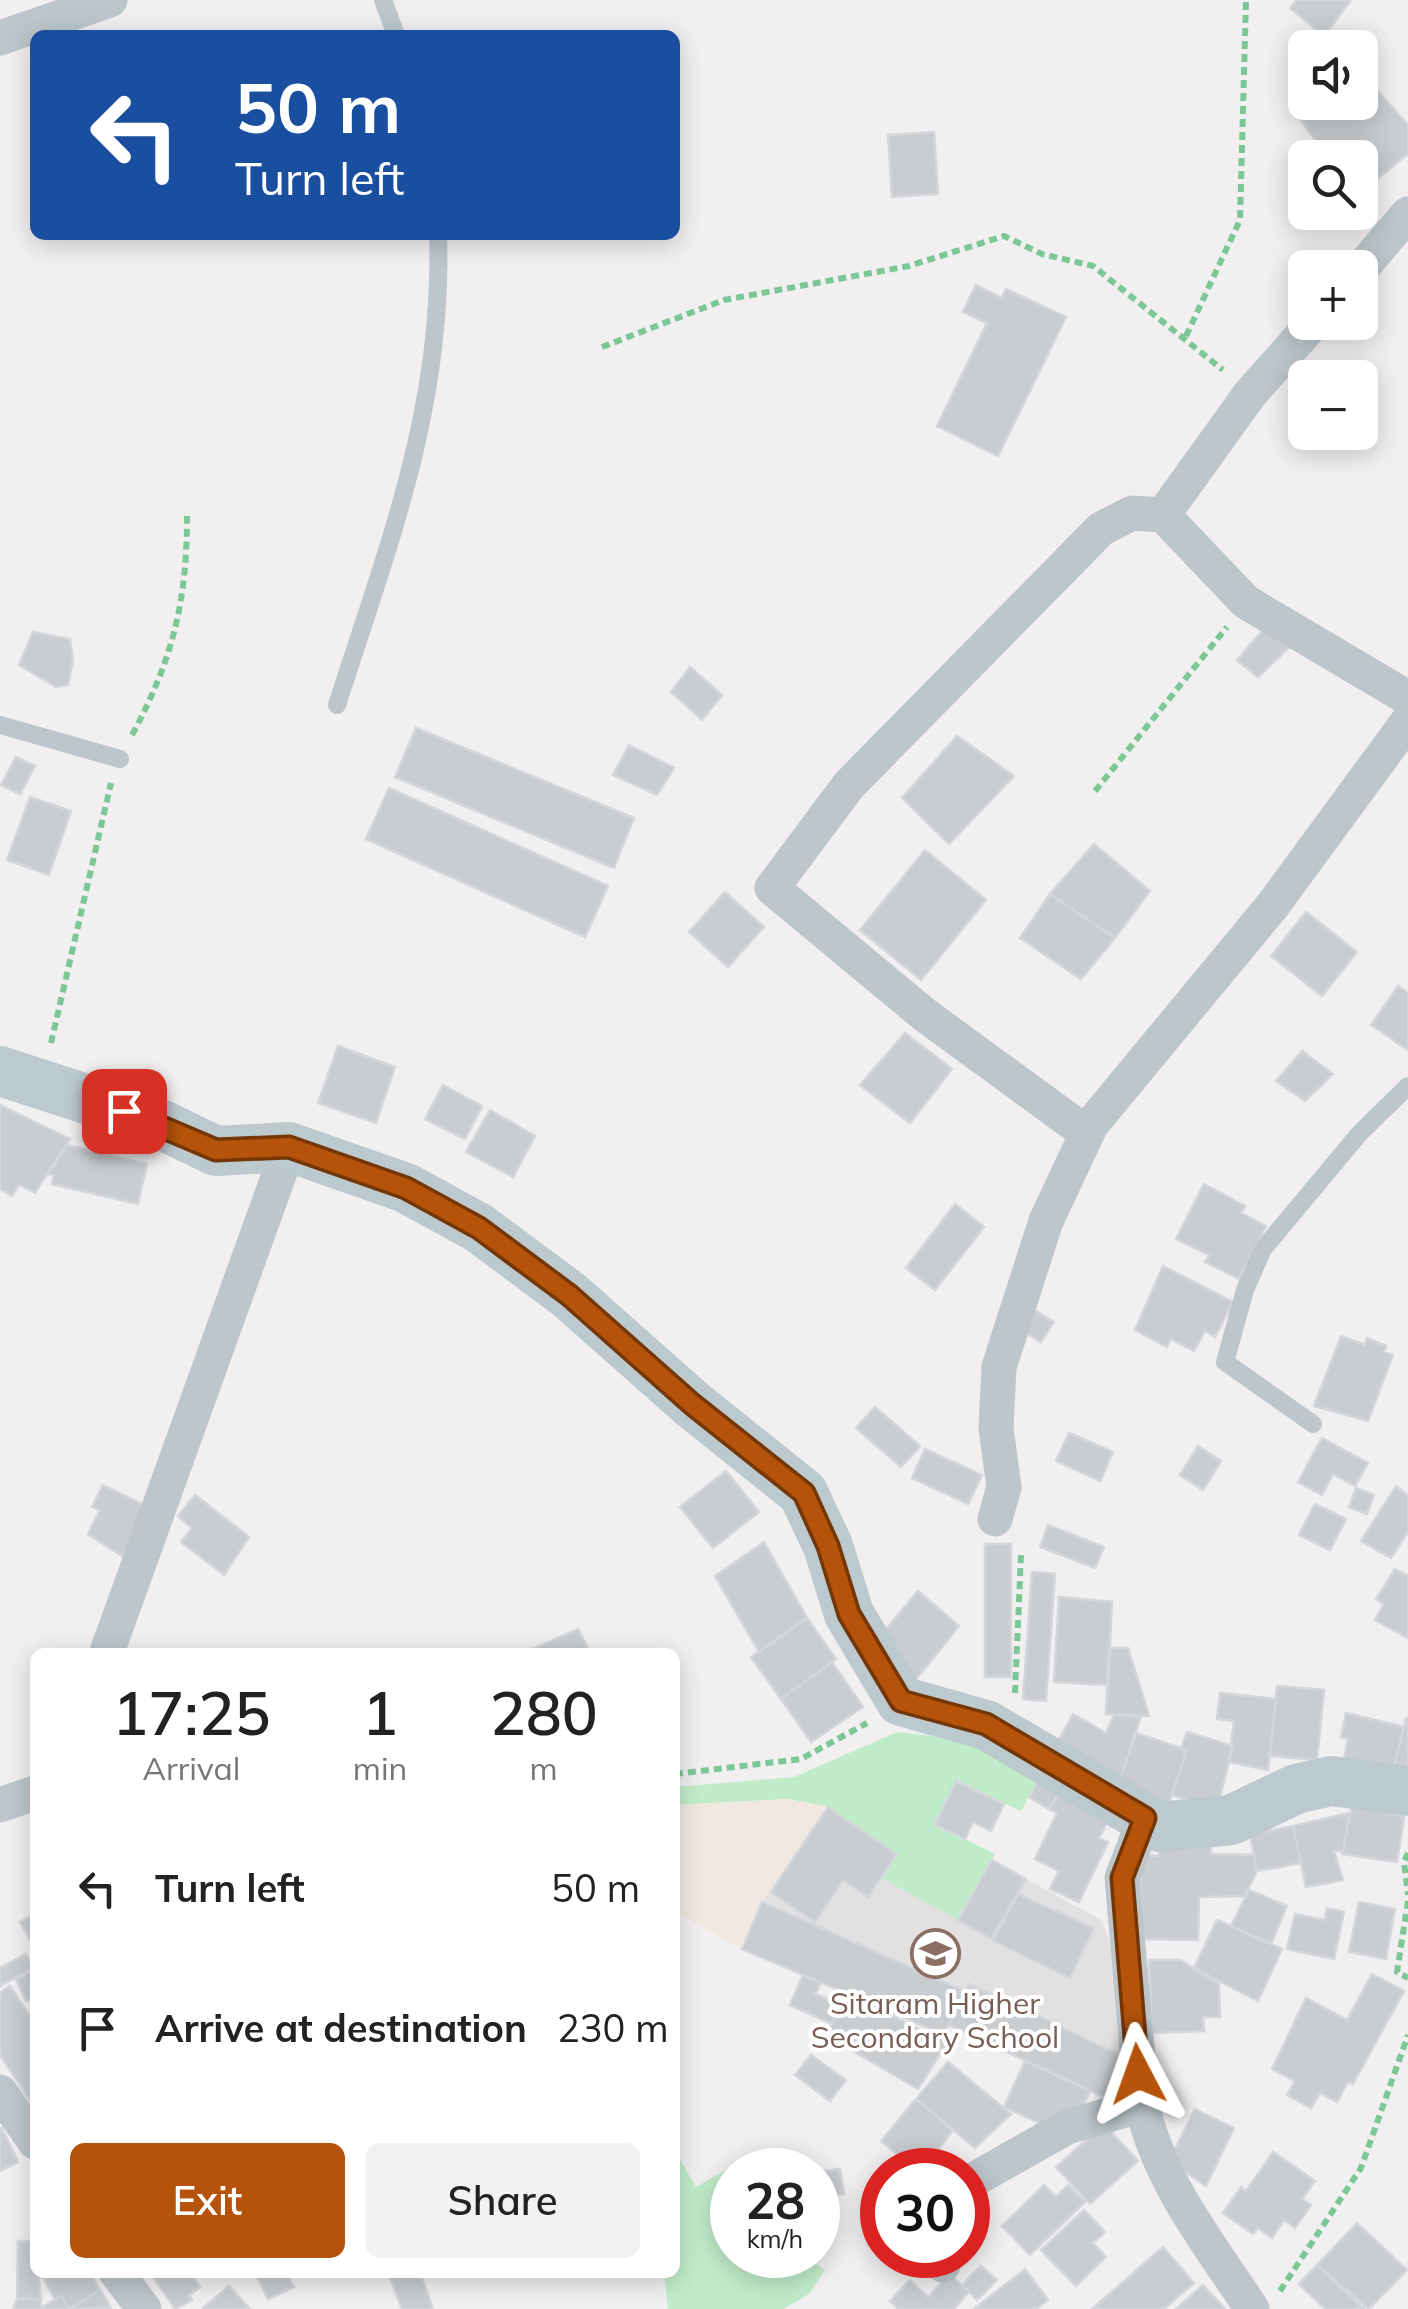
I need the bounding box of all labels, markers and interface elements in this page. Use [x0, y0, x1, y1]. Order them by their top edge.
map controls [1288, 30, 1378, 450]
button: sound [1288, 30, 1378, 120]
text: 50 m [235, 63, 401, 151]
icon: left [70, 70, 200, 200]
button: search [1288, 140, 1378, 230]
text: Turn left [235, 150, 404, 206]
button: + [1288, 250, 1378, 340]
button: − [1288, 360, 1378, 450]
pin [82, 1069, 167, 1154]
icon: arrive [97, 1084, 152, 1139]
text: 17:25 [112, 1675, 271, 1750]
text: 1 [362, 1675, 398, 1750]
text: 280 [490, 1675, 598, 1750]
text: Arrival [143, 1748, 240, 1788]
text: min [353, 1748, 407, 1788]
text: m [530, 1748, 558, 1788]
icon: left [70, 1861, 125, 1916]
text: Turn left [155, 1864, 305, 1912]
text: 50 m [551, 1864, 640, 1912]
school or university icon: Sitaram Higher Secondary School [909, 1928, 961, 1980]
place label: Sitaram Higher Secondary School [811, 1984, 1059, 2056]
icon: arrive [70, 2001, 125, 2056]
text: Arrive at destination [155, 2004, 527, 2052]
text: 230 m [557, 2004, 669, 2052]
position arrow [1086, 2022, 1190, 2126]
button: Exit [70, 2143, 345, 2258]
button: Share [365, 2143, 640, 2258]
speed limit sign: 30 [860, 2148, 990, 2278]
text: 28 [745, 2169, 805, 2232]
text: km/h [747, 2223, 803, 2254]

